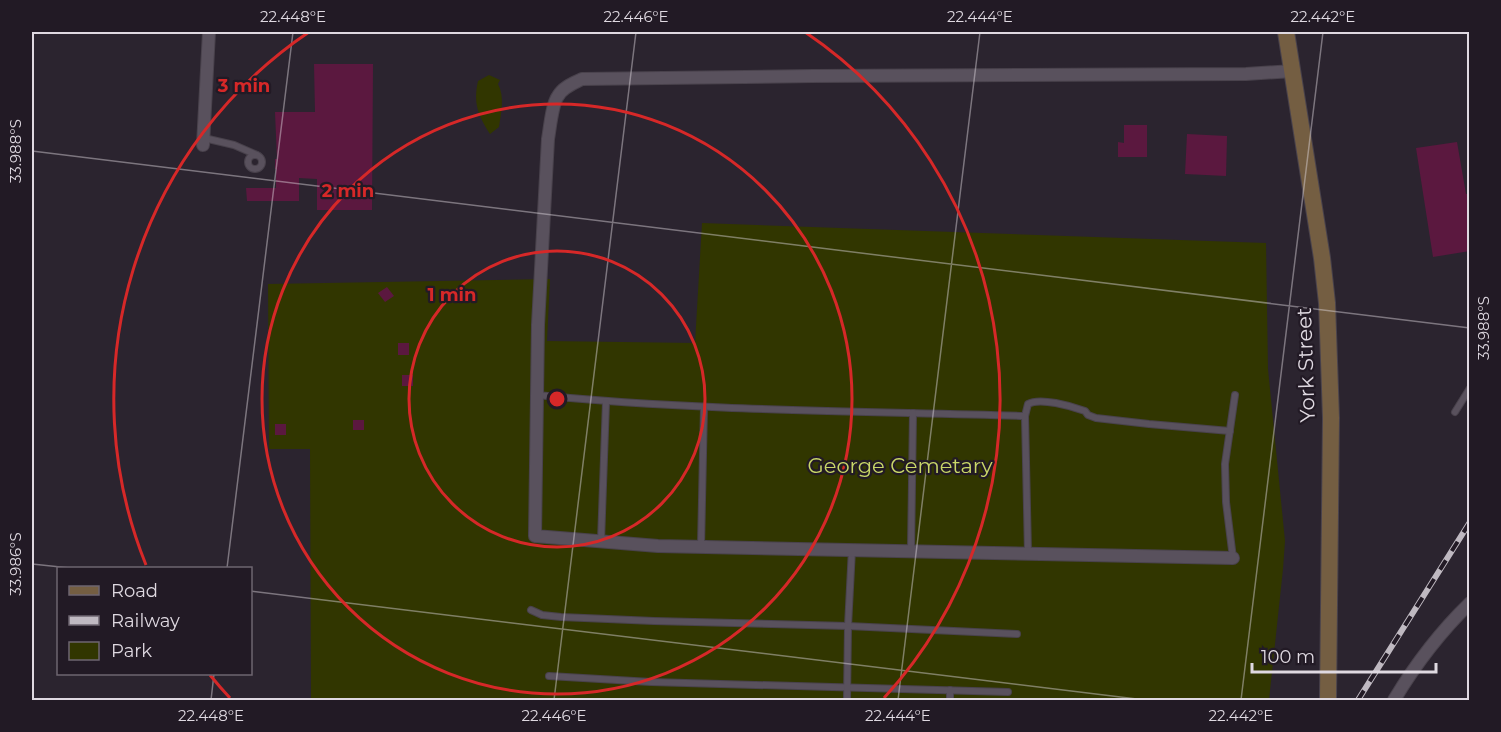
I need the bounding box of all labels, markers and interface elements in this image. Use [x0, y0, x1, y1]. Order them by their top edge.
text: 22.448°E [260, 7, 326, 26]
text: 22.446°E [603, 7, 669, 26]
text: 22.444°E [947, 7, 1013, 26]
text: 22.442°E [1291, 7, 1355, 26]
text: 3 min [217, 75, 270, 97]
text: 33.988°S [6, 119, 25, 183]
text: 2 min [322, 180, 374, 202]
text: 1 min [428, 284, 476, 306]
text: 33.988°S [1474, 296, 1493, 360]
street label: York Street [1291, 307, 1320, 423]
centre of rings [547, 389, 567, 409]
park label: George Cemetary [807, 453, 993, 478]
text: 33.986°S [6, 532, 25, 596]
legend [57, 567, 252, 675]
text: Road [111, 580, 158, 602]
text: Railway [111, 610, 180, 632]
scale bar [1252, 636, 1436, 674]
text: Park [111, 640, 152, 662]
text: 100 m [1261, 646, 1315, 668]
text: 22.448°E [178, 706, 244, 725]
text: 22.446°E [521, 706, 587, 725]
text: 22.444°E [865, 706, 931, 725]
text: 22.442°E [1209, 706, 1273, 725]

